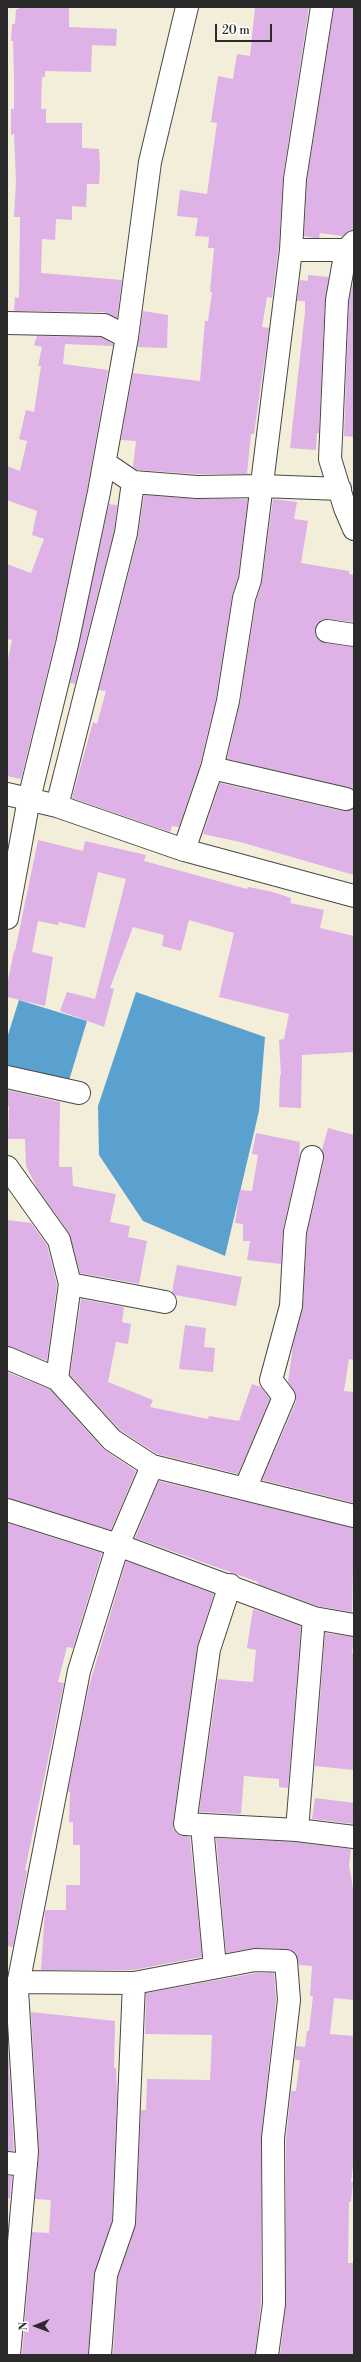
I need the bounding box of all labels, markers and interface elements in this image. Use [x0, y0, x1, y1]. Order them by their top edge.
scale bar [217, 16, 274, 42]
text: 20 m [222, 23, 250, 38]
north arrow [16, 2306, 56, 2346]
text: N [17, 2322, 31, 2331]

